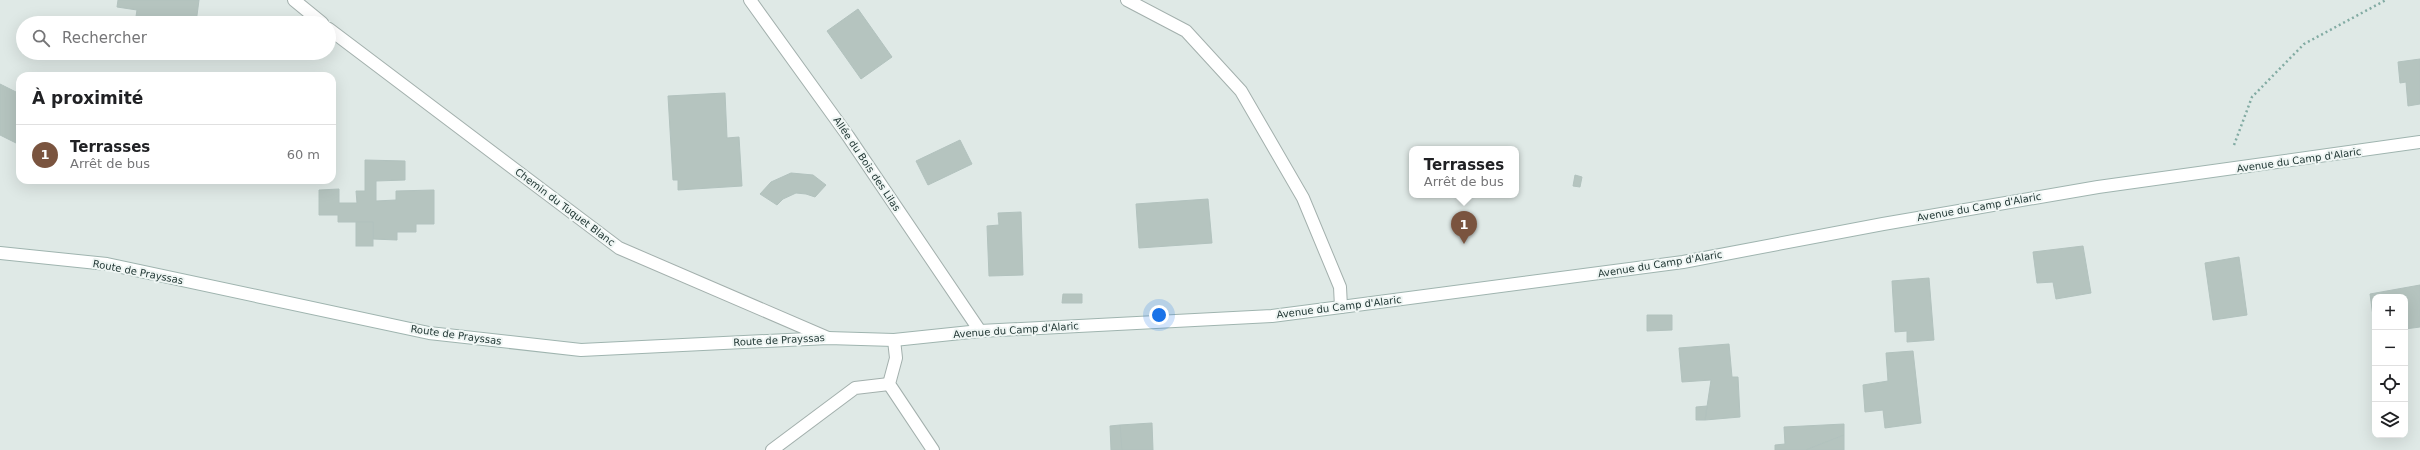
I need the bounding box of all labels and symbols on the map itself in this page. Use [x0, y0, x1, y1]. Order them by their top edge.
street label: Allée du Bois des Lilas [831, 115, 903, 213]
street label: Avenue du Camp d'Alaric [2236, 146, 2362, 174]
street label: Chemin du Tuquet Blanc [513, 166, 617, 248]
street label: Avenue du Camp d'Alaric [1916, 191, 2042, 223]
pin: 1 [1451, 211, 1477, 244]
street label: Avenue du Camp d'Alaric [1597, 249, 1723, 279]
street label: Route de Prayssas [92, 258, 184, 286]
street label: Avenue du Camp d'Alaric [1276, 294, 1402, 320]
your location [1149, 305, 1169, 325]
street label: Avenue du Camp d'Alaric [953, 320, 1079, 340]
street label: Route de Prayssas [410, 323, 502, 347]
street label: Route de Prayssas [733, 332, 825, 348]

